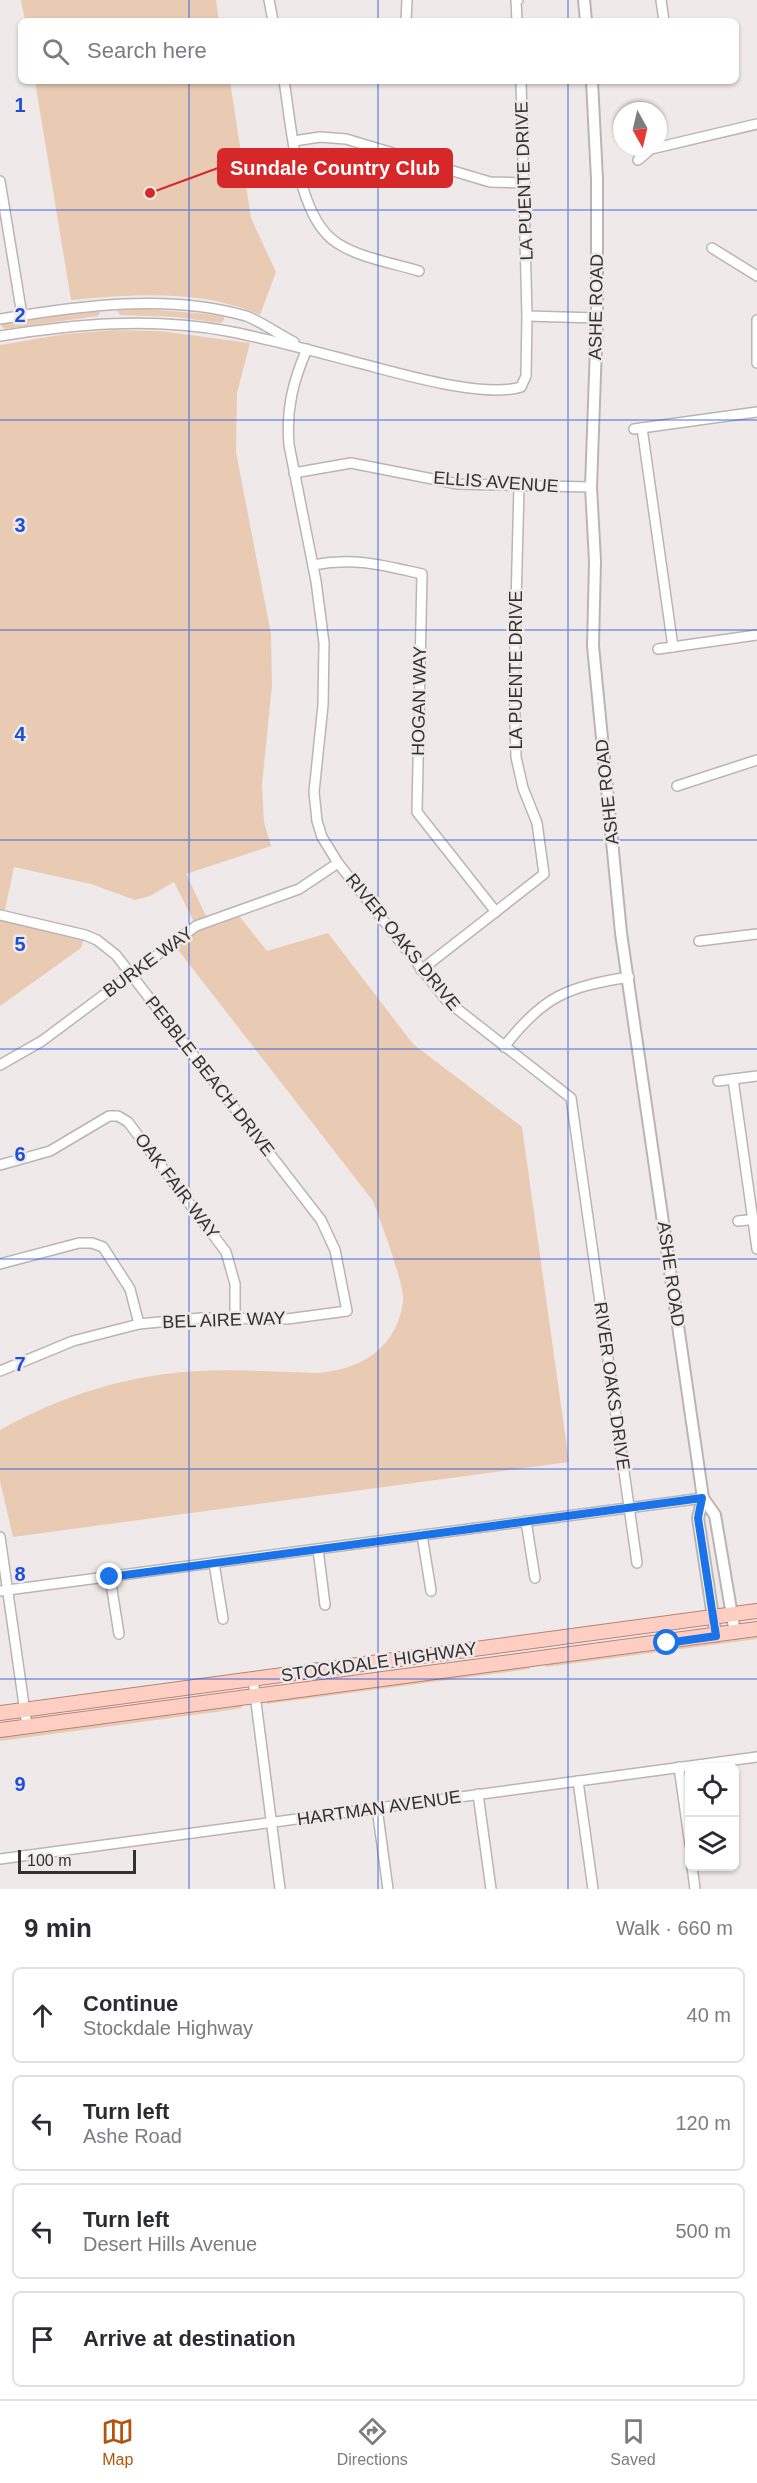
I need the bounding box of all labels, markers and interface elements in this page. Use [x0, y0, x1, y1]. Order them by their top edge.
search box [18, 18, 739, 84]
icon: search [39, 35, 72, 68]
text: Search here [87, 38, 207, 63]
text: 1 [14, 94, 26, 116]
street label: LA PUENTE DRIVE [511, 101, 537, 261]
north arrow [613, 102, 667, 156]
callout: Sundale Country Club [218, 149, 452, 187]
text: Sundale Country Club [230, 157, 440, 179]
street label: ASHE ROAD [585, 254, 607, 360]
text: 2 [14, 304, 26, 326]
street label: ELLIS AVENUE [433, 468, 559, 496]
text: 3 [14, 514, 26, 536]
street label: LA PUENTE DRIVE [506, 590, 526, 750]
street label: HOGAN WAY [408, 646, 430, 756]
text: 4 [14, 723, 26, 745]
street label: ASHE ROAD [592, 738, 622, 846]
street label: RIVER OAKS DRIVE [342, 870, 464, 1014]
street label: BURKE WAY [99, 923, 197, 1001]
text: 5 [14, 933, 26, 955]
street label: PEBBLE BEACH DRIVE [141, 992, 279, 1160]
street label: OAK FAIR WAY [131, 1129, 223, 1243]
text: 6 [14, 1143, 26, 1165]
street label: ASHE ROAD [654, 1220, 688, 1328]
street label: RIVER OAKS DRIVE [590, 1300, 634, 1472]
street label: BEL AIRE WAY [162, 1308, 286, 1332]
text: 7 [14, 1353, 26, 1375]
text: 8 [14, 1563, 26, 1585]
route end [96, 1563, 122, 1589]
route start [653, 1629, 679, 1655]
street label: STOCKDALE HIGHWAY [280, 1638, 478, 1686]
map controls [685, 1763, 739, 1871]
button: locate [685, 1763, 739, 1817]
text: 9 [14, 1773, 26, 1795]
street label: HARTMAN AVENUE [296, 1787, 462, 1829]
button: layers [685, 1817, 739, 1871]
scale bar [18, 1847, 136, 1874]
text: 100 m [27, 1852, 71, 1869]
text: 9 min [24, 1913, 92, 1943]
text: Walk · 660 m [616, 1917, 733, 1939]
text: Continue [83, 1991, 178, 2016]
icon: ahead [26, 1999, 59, 2032]
text: 40 m [687, 2004, 731, 2026]
text: Stockdale Highway [83, 2017, 253, 2039]
text: Turn left [83, 2099, 169, 2124]
icon: left [26, 2107, 59, 2140]
text: 120 m [675, 2112, 731, 2134]
text: Ashe Road [83, 2125, 182, 2147]
text: Turn left [83, 2207, 169, 2232]
icon: left [26, 2215, 59, 2248]
text: 500 m [675, 2220, 731, 2242]
text: Desert Hills Avenue [83, 2233, 257, 2255]
icon: arrive [26, 2323, 59, 2356]
text: Arrive at destination [83, 2326, 296, 2351]
tab: Map [101, 2415, 134, 2469]
tab: Directions [337, 2415, 408, 2469]
tab: Saved [610, 2415, 656, 2469]

